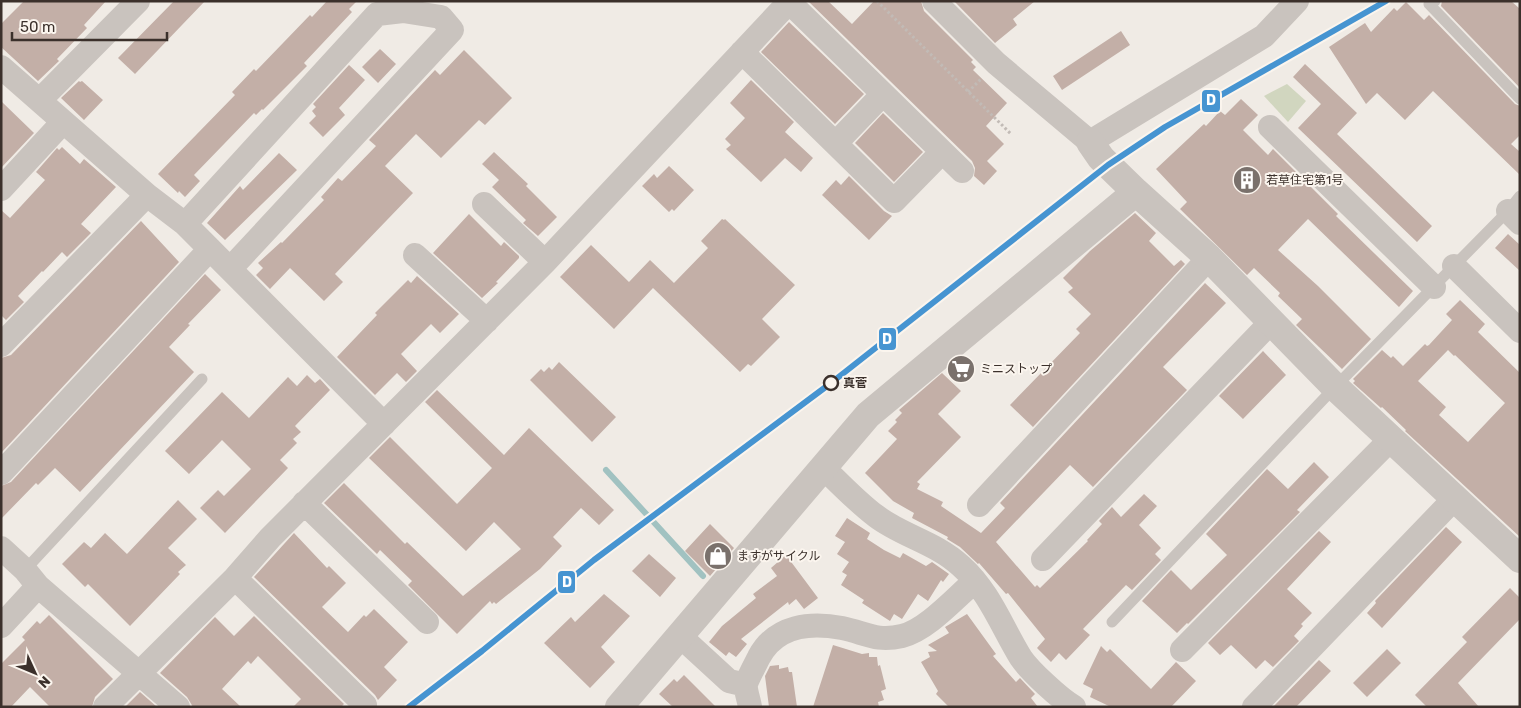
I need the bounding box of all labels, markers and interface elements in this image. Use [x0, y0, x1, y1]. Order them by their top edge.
scale bar [12, 10, 168, 42]
text: 50 m [20, 18, 55, 36]
line badge: D [1201, 89, 1221, 113]
text: D [1206, 92, 1216, 109]
building icon: 若草住宅第1号 [1232, 165, 1262, 195]
place label: 若草住宅第1号 [1266, 173, 1343, 187]
line badge: D [878, 327, 897, 351]
text: D [882, 331, 892, 348]
supermarket icon: ミニストップ [946, 354, 976, 384]
place label: ミニストップ [980, 362, 1052, 376]
marker: 真菅 [823, 375, 839, 391]
place label: 真菅 [843, 376, 867, 390]
shop icon: ますがサイクル [703, 541, 733, 571]
place label: ますがサイクル [737, 549, 820, 563]
line badge: D [557, 570, 576, 594]
text: D [562, 574, 572, 591]
north arrow [10, 648, 60, 698]
text: N [34, 672, 54, 691]

